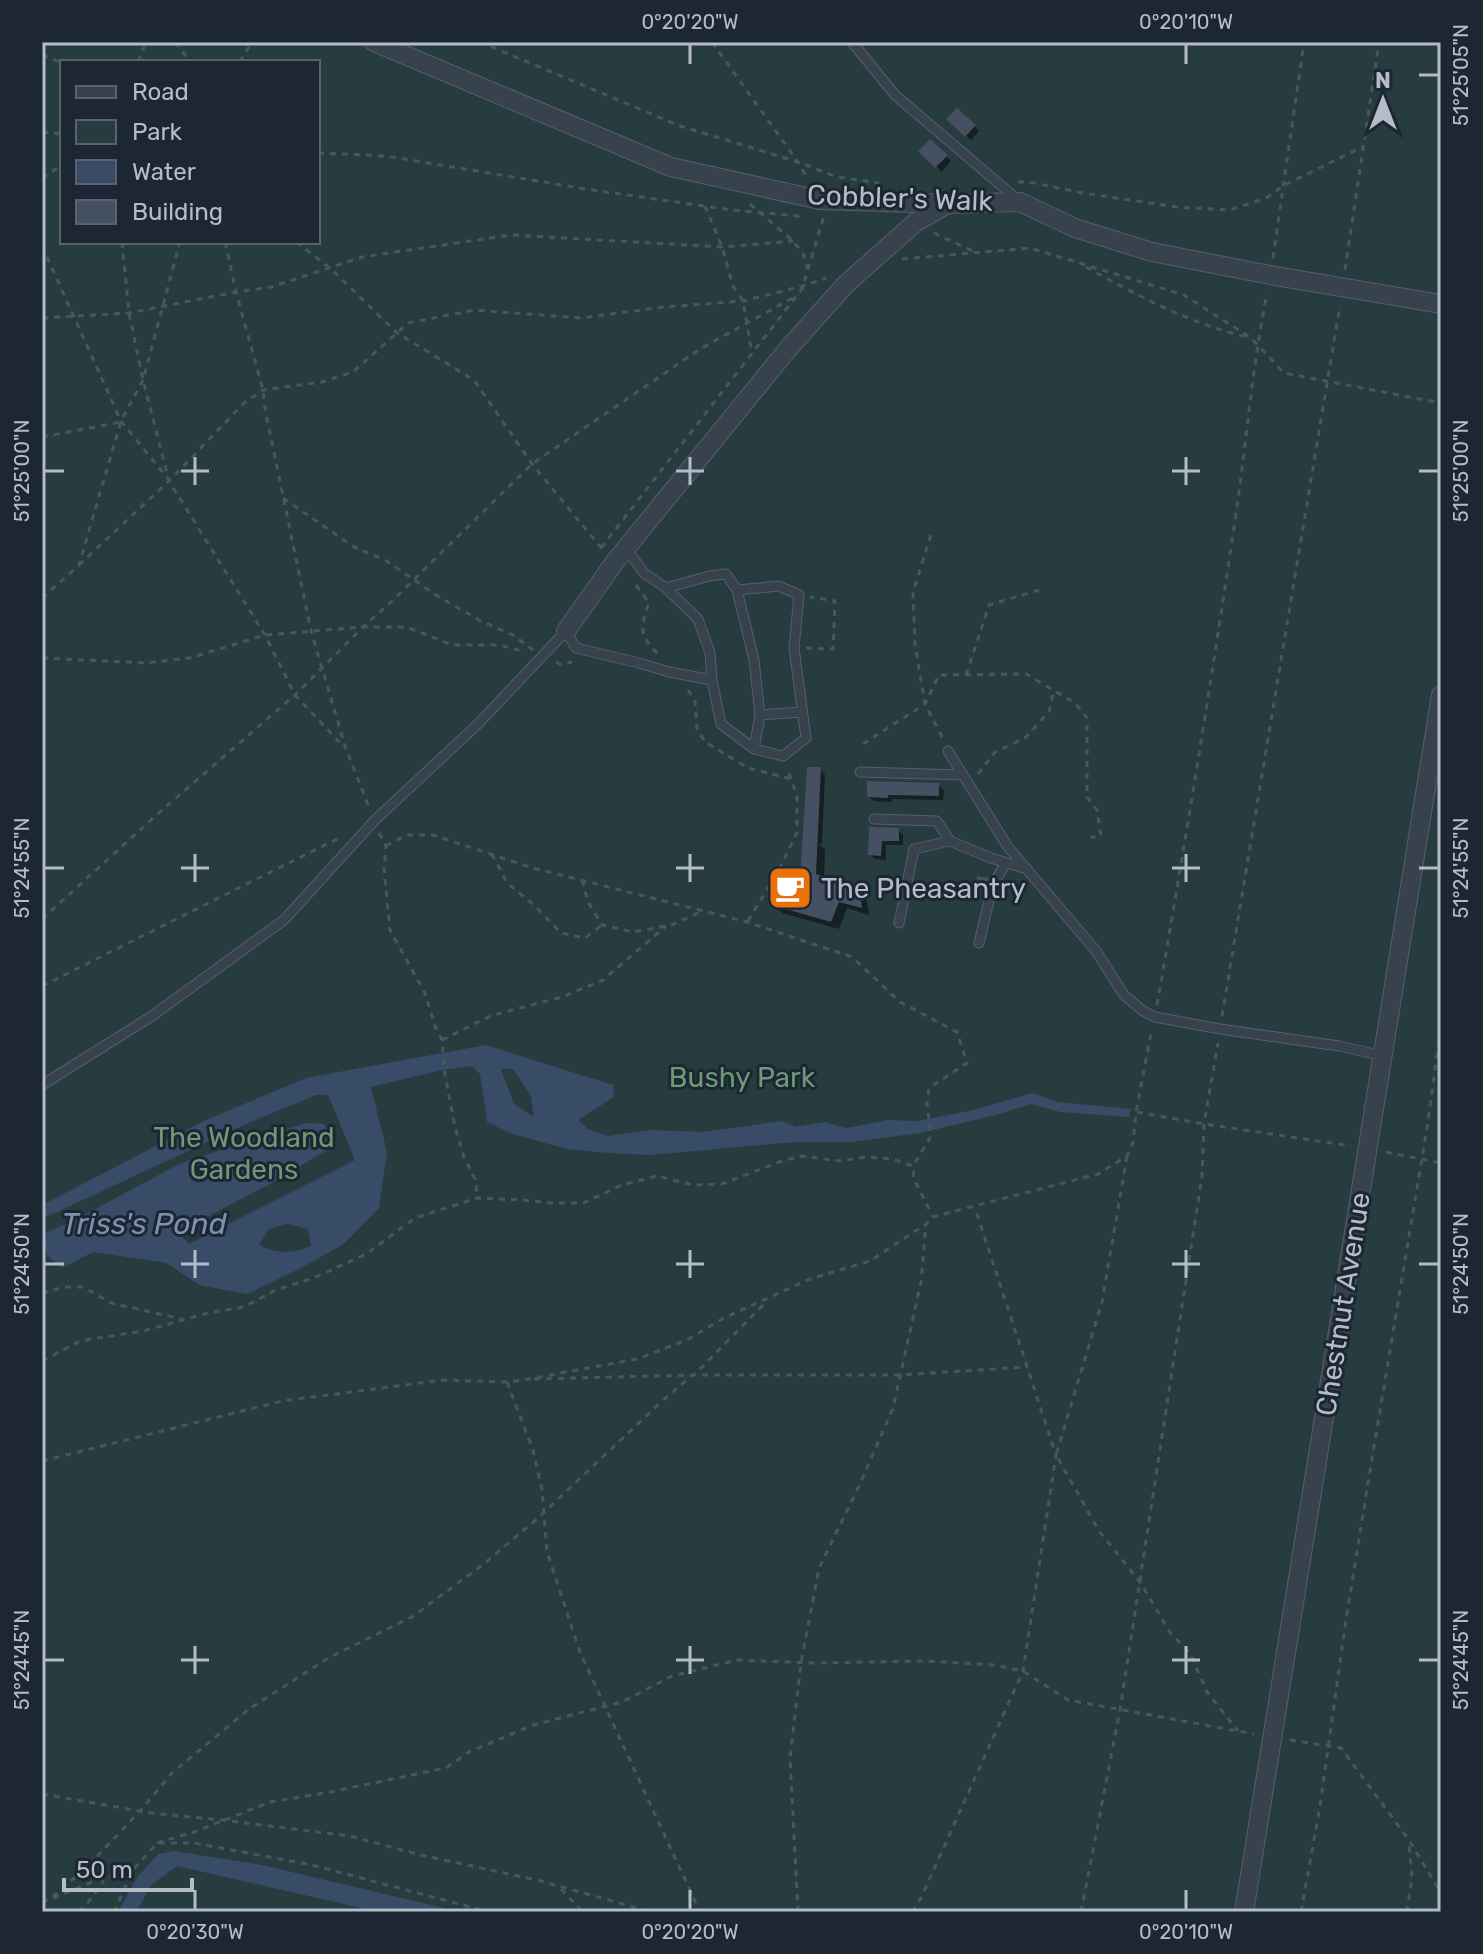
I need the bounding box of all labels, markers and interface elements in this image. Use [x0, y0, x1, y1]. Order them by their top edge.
text: 0°20'20"W [641, 10, 739, 34]
text: 0°20'10"W [1139, 10, 1233, 34]
text: 51°25'05"N [1449, 24, 1473, 126]
legend [60, 60, 320, 244]
north arrow [1343, 60, 1423, 140]
text: N [1375, 67, 1391, 94]
text: Road [132, 78, 189, 106]
text: Park [132, 118, 183, 146]
text: Water [132, 158, 196, 186]
street label: Cobbler's Walk [807, 178, 994, 218]
text: Building [132, 198, 223, 226]
text: 51°25'00"N [10, 420, 34, 522]
text: 51°25'00"N [1449, 420, 1473, 522]
text: 51°24'55"N [10, 818, 34, 918]
text: 51°24'55"N [1449, 818, 1473, 918]
cafe icon: The Pheasantry [766, 864, 814, 912]
place label: The Pheasantry [821, 872, 1026, 905]
park label: Bushy Park [669, 1061, 816, 1094]
park label: The Woodland Gardens [153, 1121, 335, 1186]
street label: Chestnut Avenue [1309, 1190, 1377, 1418]
water label: Triss's Pond [61, 1206, 228, 1242]
text: 51°24'50"N [10, 1213, 34, 1315]
text: 51°24'50"N [1449, 1213, 1473, 1315]
text: 51°24'45"N [10, 1610, 34, 1710]
text: 51°24'45"N [1449, 1610, 1473, 1710]
scale bar [64, 1842, 192, 1892]
text: 50 m [76, 1856, 133, 1884]
text: 0°20'30"W [146, 1920, 244, 1944]
text: 0°20'20"W [641, 1920, 739, 1944]
text: 0°20'10"W [1139, 1920, 1233, 1944]

